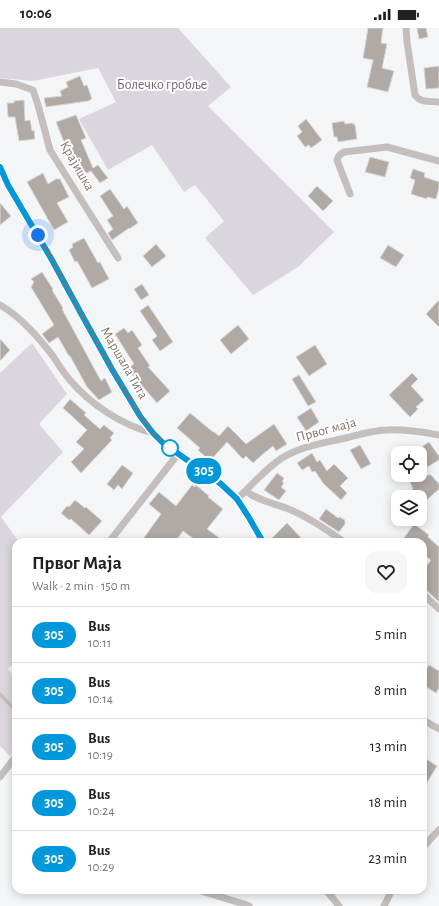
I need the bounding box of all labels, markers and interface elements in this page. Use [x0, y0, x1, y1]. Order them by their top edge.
text: 10:06 [20, 6, 52, 21]
park label: Болечко гробље [117, 78, 207, 92]
street label: Крајишка [57, 139, 97, 194]
your location [28, 225, 48, 245]
street label: Маршала Тита [98, 325, 151, 402]
street label: Првог маја [294, 415, 358, 445]
unlabelled marker [161, 439, 179, 457]
map controls [391, 446, 427, 526]
button: locate [391, 446, 427, 482]
line badge: 305 [181, 458, 227, 484]
text: 305 [194, 464, 214, 478]
button: layers [391, 490, 427, 526]
button: heart [365, 551, 407, 593]
text: Првог Маја [32, 554, 122, 573]
text: Walk · 2 min · 150 m [32, 580, 130, 593]
text: Bus [88, 619, 110, 634]
text: 5 min [375, 627, 407, 642]
text: 305 [44, 628, 64, 642]
text: 10:11 [88, 637, 111, 650]
text: Bus [88, 675, 110, 690]
text: 8 min [374, 683, 407, 698]
text: 305 [44, 684, 64, 698]
text: 10:14 [88, 693, 113, 706]
text: Bus [88, 731, 110, 746]
text: 13 min [370, 739, 407, 754]
text: 305 [44, 740, 64, 754]
text: 10:19 [88, 749, 113, 762]
text: Bus [88, 787, 110, 802]
text: 18 min [369, 795, 407, 810]
text: 305 [44, 796, 64, 810]
text: 10:24 [88, 805, 114, 818]
text: Bus [88, 843, 110, 858]
text: 23 min [368, 851, 407, 866]
text: 305 [44, 852, 64, 866]
text: 10:29 [88, 861, 114, 874]

